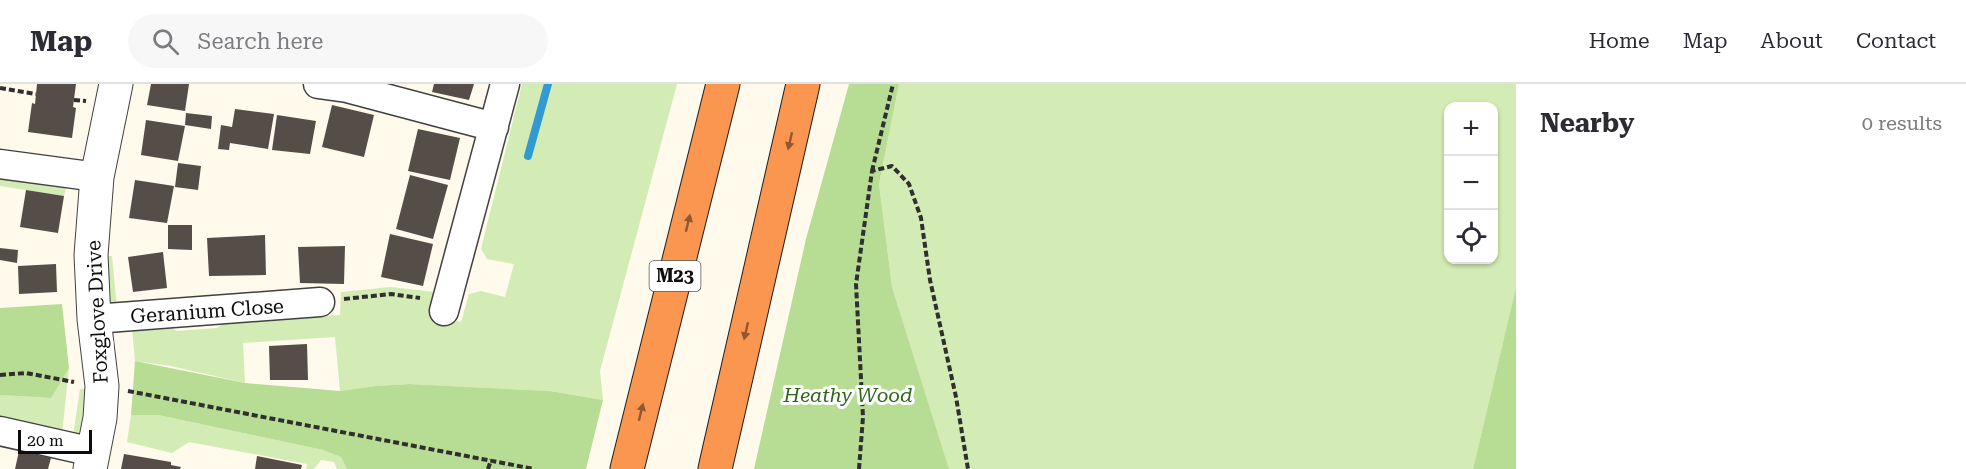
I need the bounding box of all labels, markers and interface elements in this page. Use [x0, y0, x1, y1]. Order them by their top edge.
search box [128, 14, 548, 68]
text: Map [30, 25, 92, 58]
icon: search [149, 25, 182, 58]
text: Search here [197, 29, 323, 54]
text: Home [1589, 29, 1650, 53]
text: Map [1683, 29, 1728, 53]
text: About [1761, 29, 1823, 53]
text: Contact [1856, 29, 1936, 53]
map controls [1444, 102, 1498, 264]
button: + [1444, 102, 1498, 156]
text: Nearby [1540, 108, 1634, 138]
text: 0 results [1862, 111, 1942, 135]
one-way arrow [784, 132, 794, 150]
button: − [1444, 156, 1498, 210]
button: locate [1444, 210, 1498, 264]
one-way arrow [684, 214, 693, 232]
street label: Foxglove Drive [81, 240, 113, 384]
road number: M23 [650, 261, 700, 291]
street label: Geranium Close [129, 294, 285, 328]
one-way arrow [741, 322, 751, 340]
park label: Heathy Wood [783, 383, 912, 407]
one-way arrow [637, 403, 646, 421]
scale bar [18, 427, 92, 454]
text: 20 m [27, 431, 64, 450]

